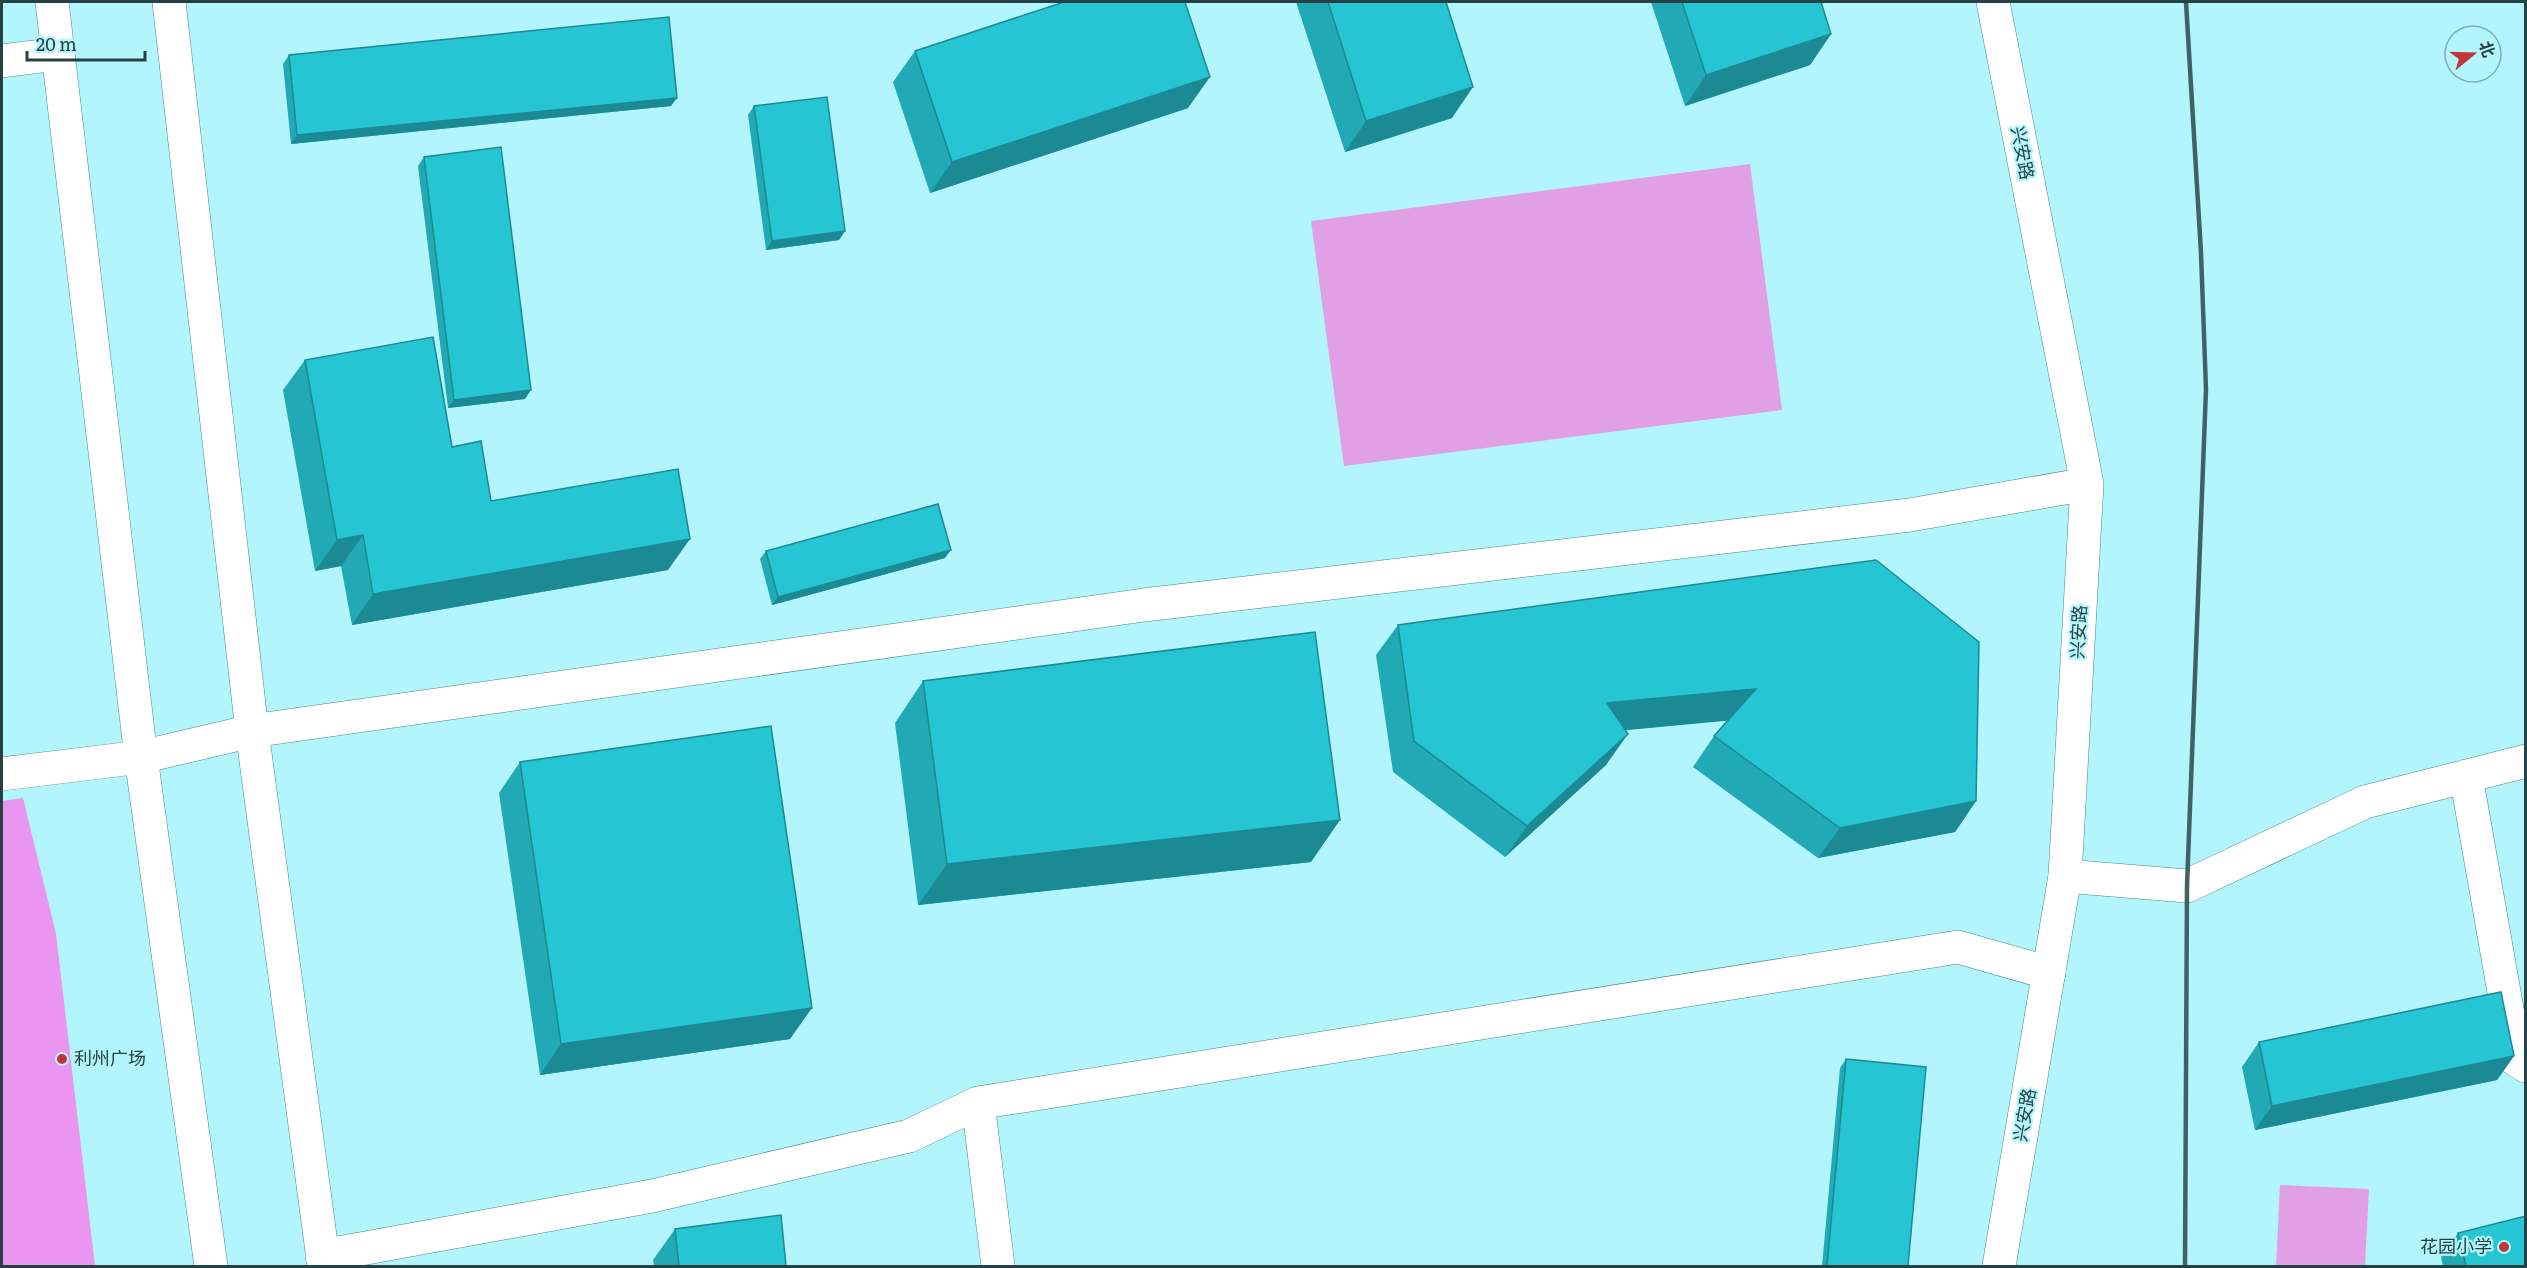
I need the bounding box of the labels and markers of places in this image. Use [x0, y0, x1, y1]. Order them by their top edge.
place label: 利州广场 [74, 1044, 146, 1071]
marker: 利州广场 [55, 1052, 69, 1066]
place label: 花园小学 [2420, 1232, 2492, 1259]
marker: 花园小学 [2497, 1240, 2511, 1254]

